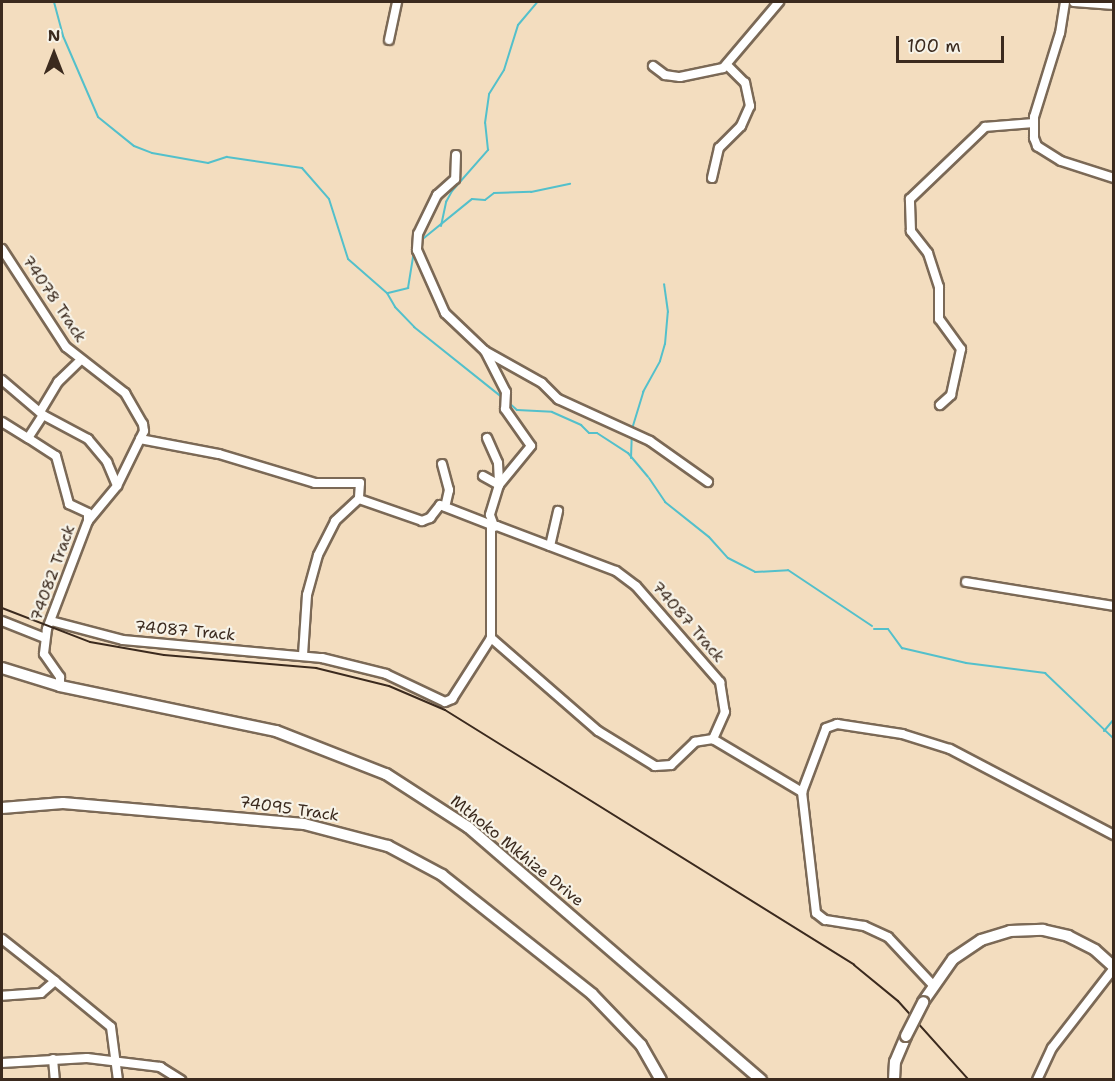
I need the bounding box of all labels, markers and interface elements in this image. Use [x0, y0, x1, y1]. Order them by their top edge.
north arrow [24, 24, 84, 84]
scale bar [899, 24, 1007, 62]
text: N [48, 25, 60, 46]
text: 100 m [907, 34, 961, 58]
street label: 74078 Track [18, 252, 90, 346]
street label: 74082 Track [27, 522, 79, 624]
street label: 74087 Track [648, 578, 728, 666]
street label: 74087 Track [134, 617, 236, 645]
street label: Mthoko Mkhize Drive [447, 791, 587, 911]
street label: 74095 Track [238, 793, 340, 825]

